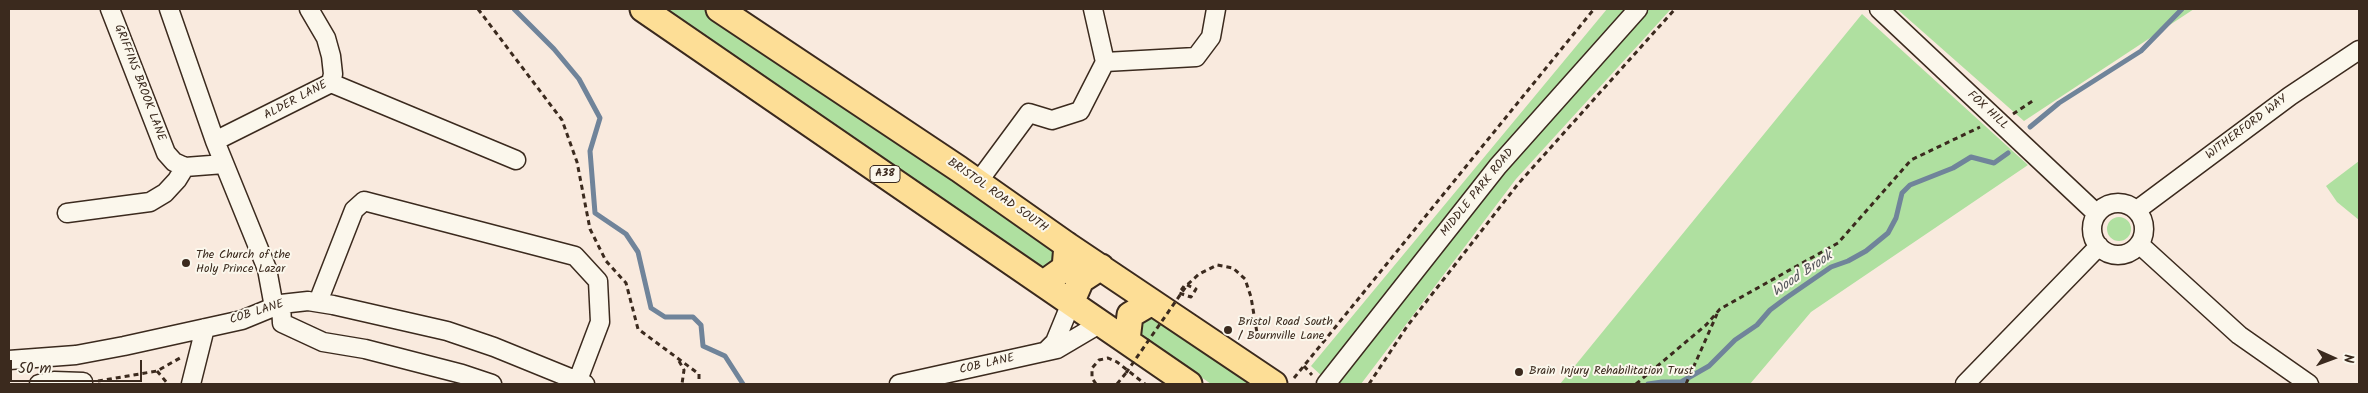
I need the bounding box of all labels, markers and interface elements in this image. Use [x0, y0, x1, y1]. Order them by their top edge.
street label: GRIFFINS BROOK LANE [110, 23, 168, 143]
street label: ALDER LANE [262, 78, 330, 124]
street label: FOX HILL [1964, 88, 2010, 134]
street label: WITHERFORD WAY [2203, 93, 2291, 163]
street label: MIDDLE PARK ROAD [1438, 146, 1518, 240]
street label: BRISTOL ROAD SOUTH [944, 156, 1050, 236]
road number: A38 [870, 165, 900, 182]
place label: The Church of the Holy Prince Lazar [196, 249, 290, 277]
water label: Wood Brook [1770, 249, 1836, 301]
marker: The Church of the Holy Prince Lazar [180, 257, 192, 269]
street label: COB LANE [228, 298, 286, 328]
place label: Bristol Road South / Bournville Lane [1238, 316, 1333, 344]
marker: Bristol Road South / Bournville Lane [1222, 324, 1234, 336]
north arrow [2308, 333, 2358, 383]
scale bar [12, 350, 145, 382]
street label: COB LANE [958, 352, 1016, 378]
text: N [2337, 354, 2359, 363]
text: 50 m [18, 357, 52, 381]
place label: Brain Injury Rehabilitation Trust [1529, 365, 1693, 379]
marker: Brain Injury Rehabilitation Trust [1513, 366, 1525, 378]

